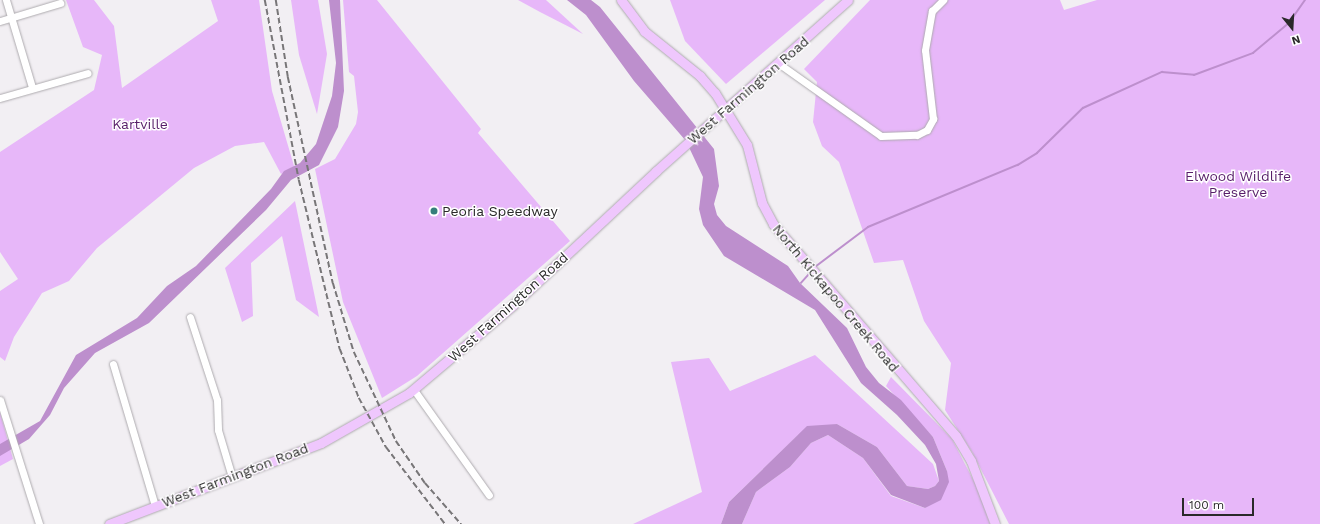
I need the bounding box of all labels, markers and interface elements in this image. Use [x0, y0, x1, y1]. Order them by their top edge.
north arrow [1272, 8, 1312, 48]
text: N [1290, 32, 1302, 47]
street label: West Farmington Road [684, 33, 812, 147]
park label: Kartville [112, 116, 168, 132]
park label: Elwood Wildlife Preserve [1185, 168, 1291, 200]
place label: Peoria Speedway [442, 203, 558, 219]
marker: Peoria Speedway [429, 206, 439, 216]
street label: North Kickapoo Creek Road [769, 221, 903, 375]
street label: West Farmington Road [445, 249, 571, 365]
street label: West Farmington Road [159, 439, 311, 511]
scale bar [1184, 490, 1256, 516]
text: 100 m [1189, 498, 1224, 512]

